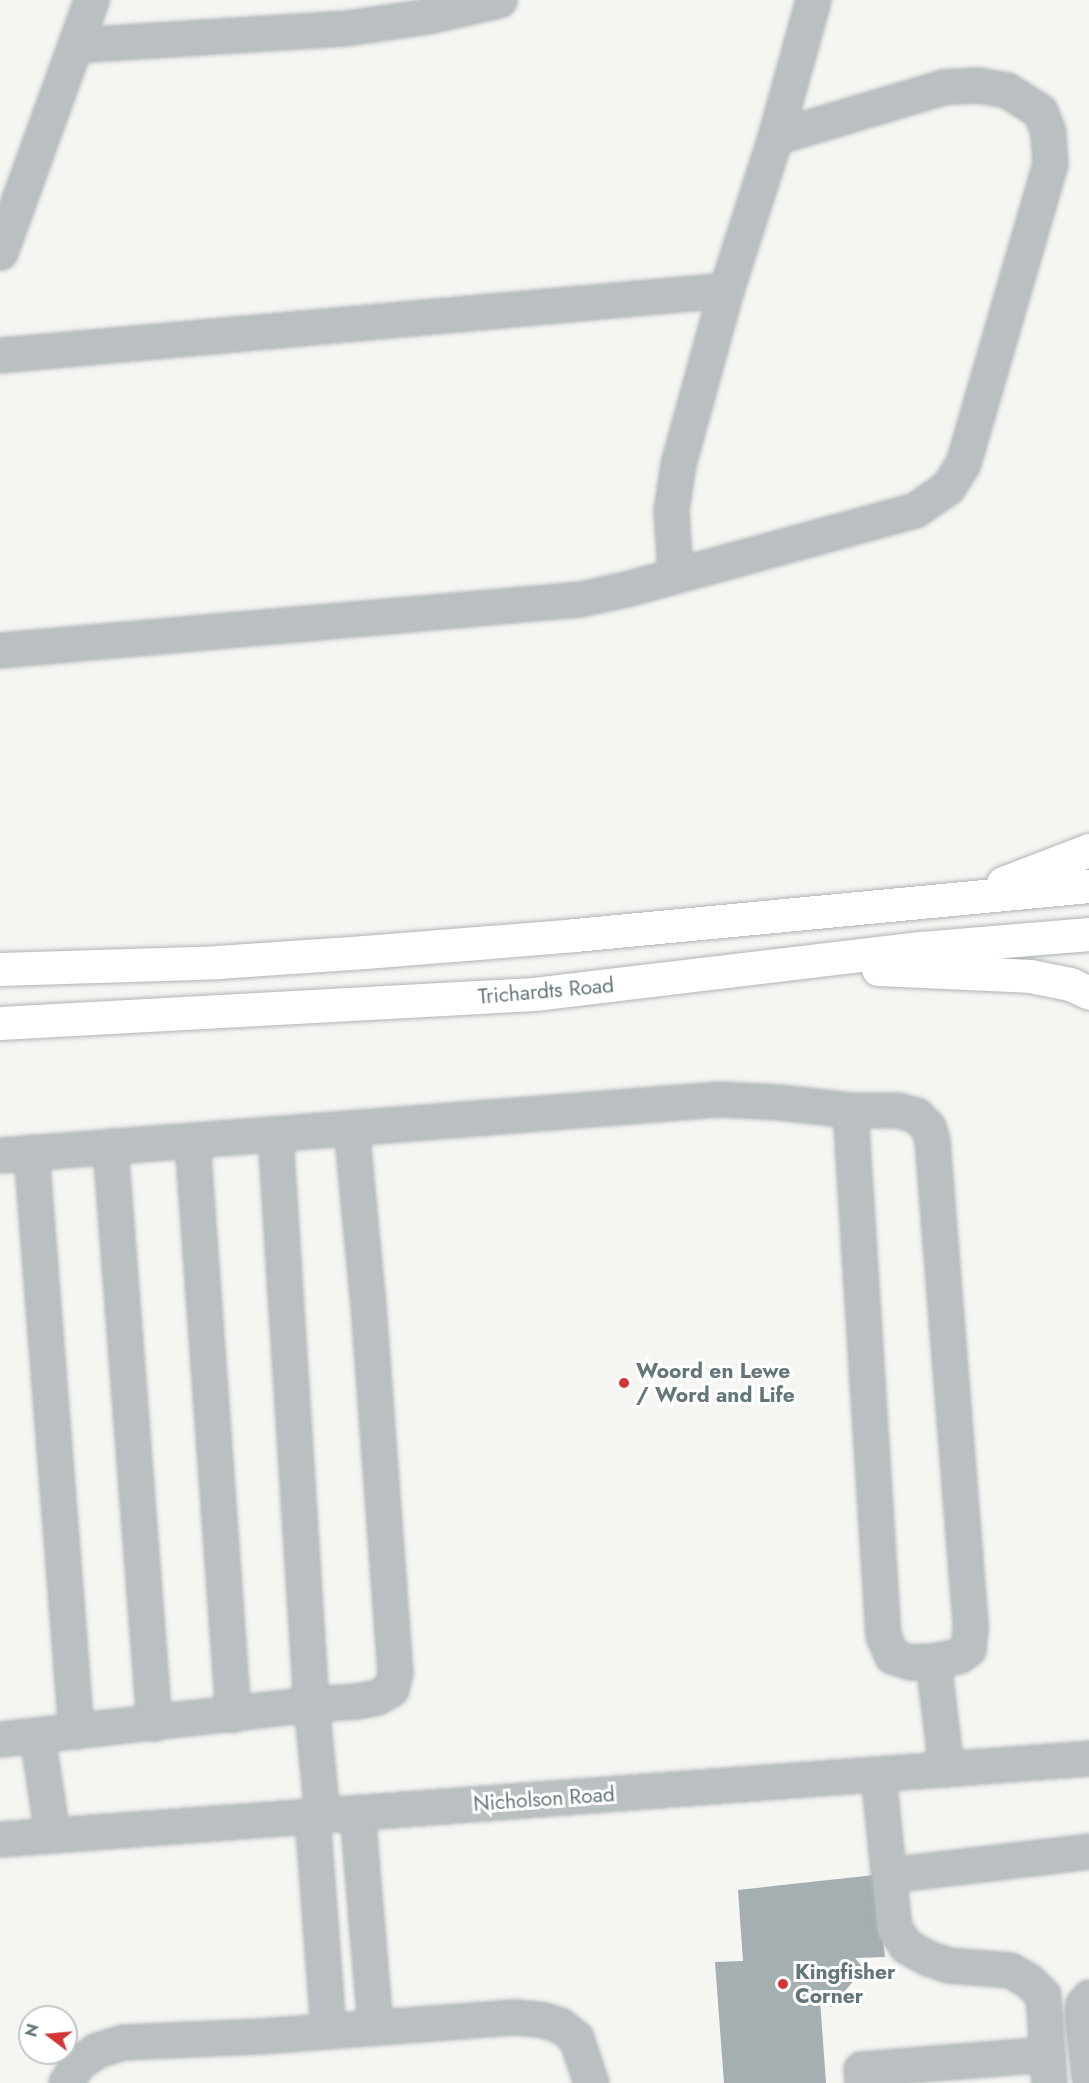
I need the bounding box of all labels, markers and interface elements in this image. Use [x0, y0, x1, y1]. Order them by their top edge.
street label: Trichardts Road [477, 973, 615, 1009]
place label: Woord en Lewe / Word and Life [636, 1358, 795, 1408]
marker: Woord en Lewe / Word and Life [617, 1376, 631, 1390]
street label: Nicholson Road [472, 1781, 616, 1817]
place label: Kingfisher Corner [795, 1959, 896, 2009]
marker: Kingfisher Corner [776, 1977, 790, 1991]
north arrow [18, 2005, 78, 2065]
text: N [19, 2021, 45, 2040]

